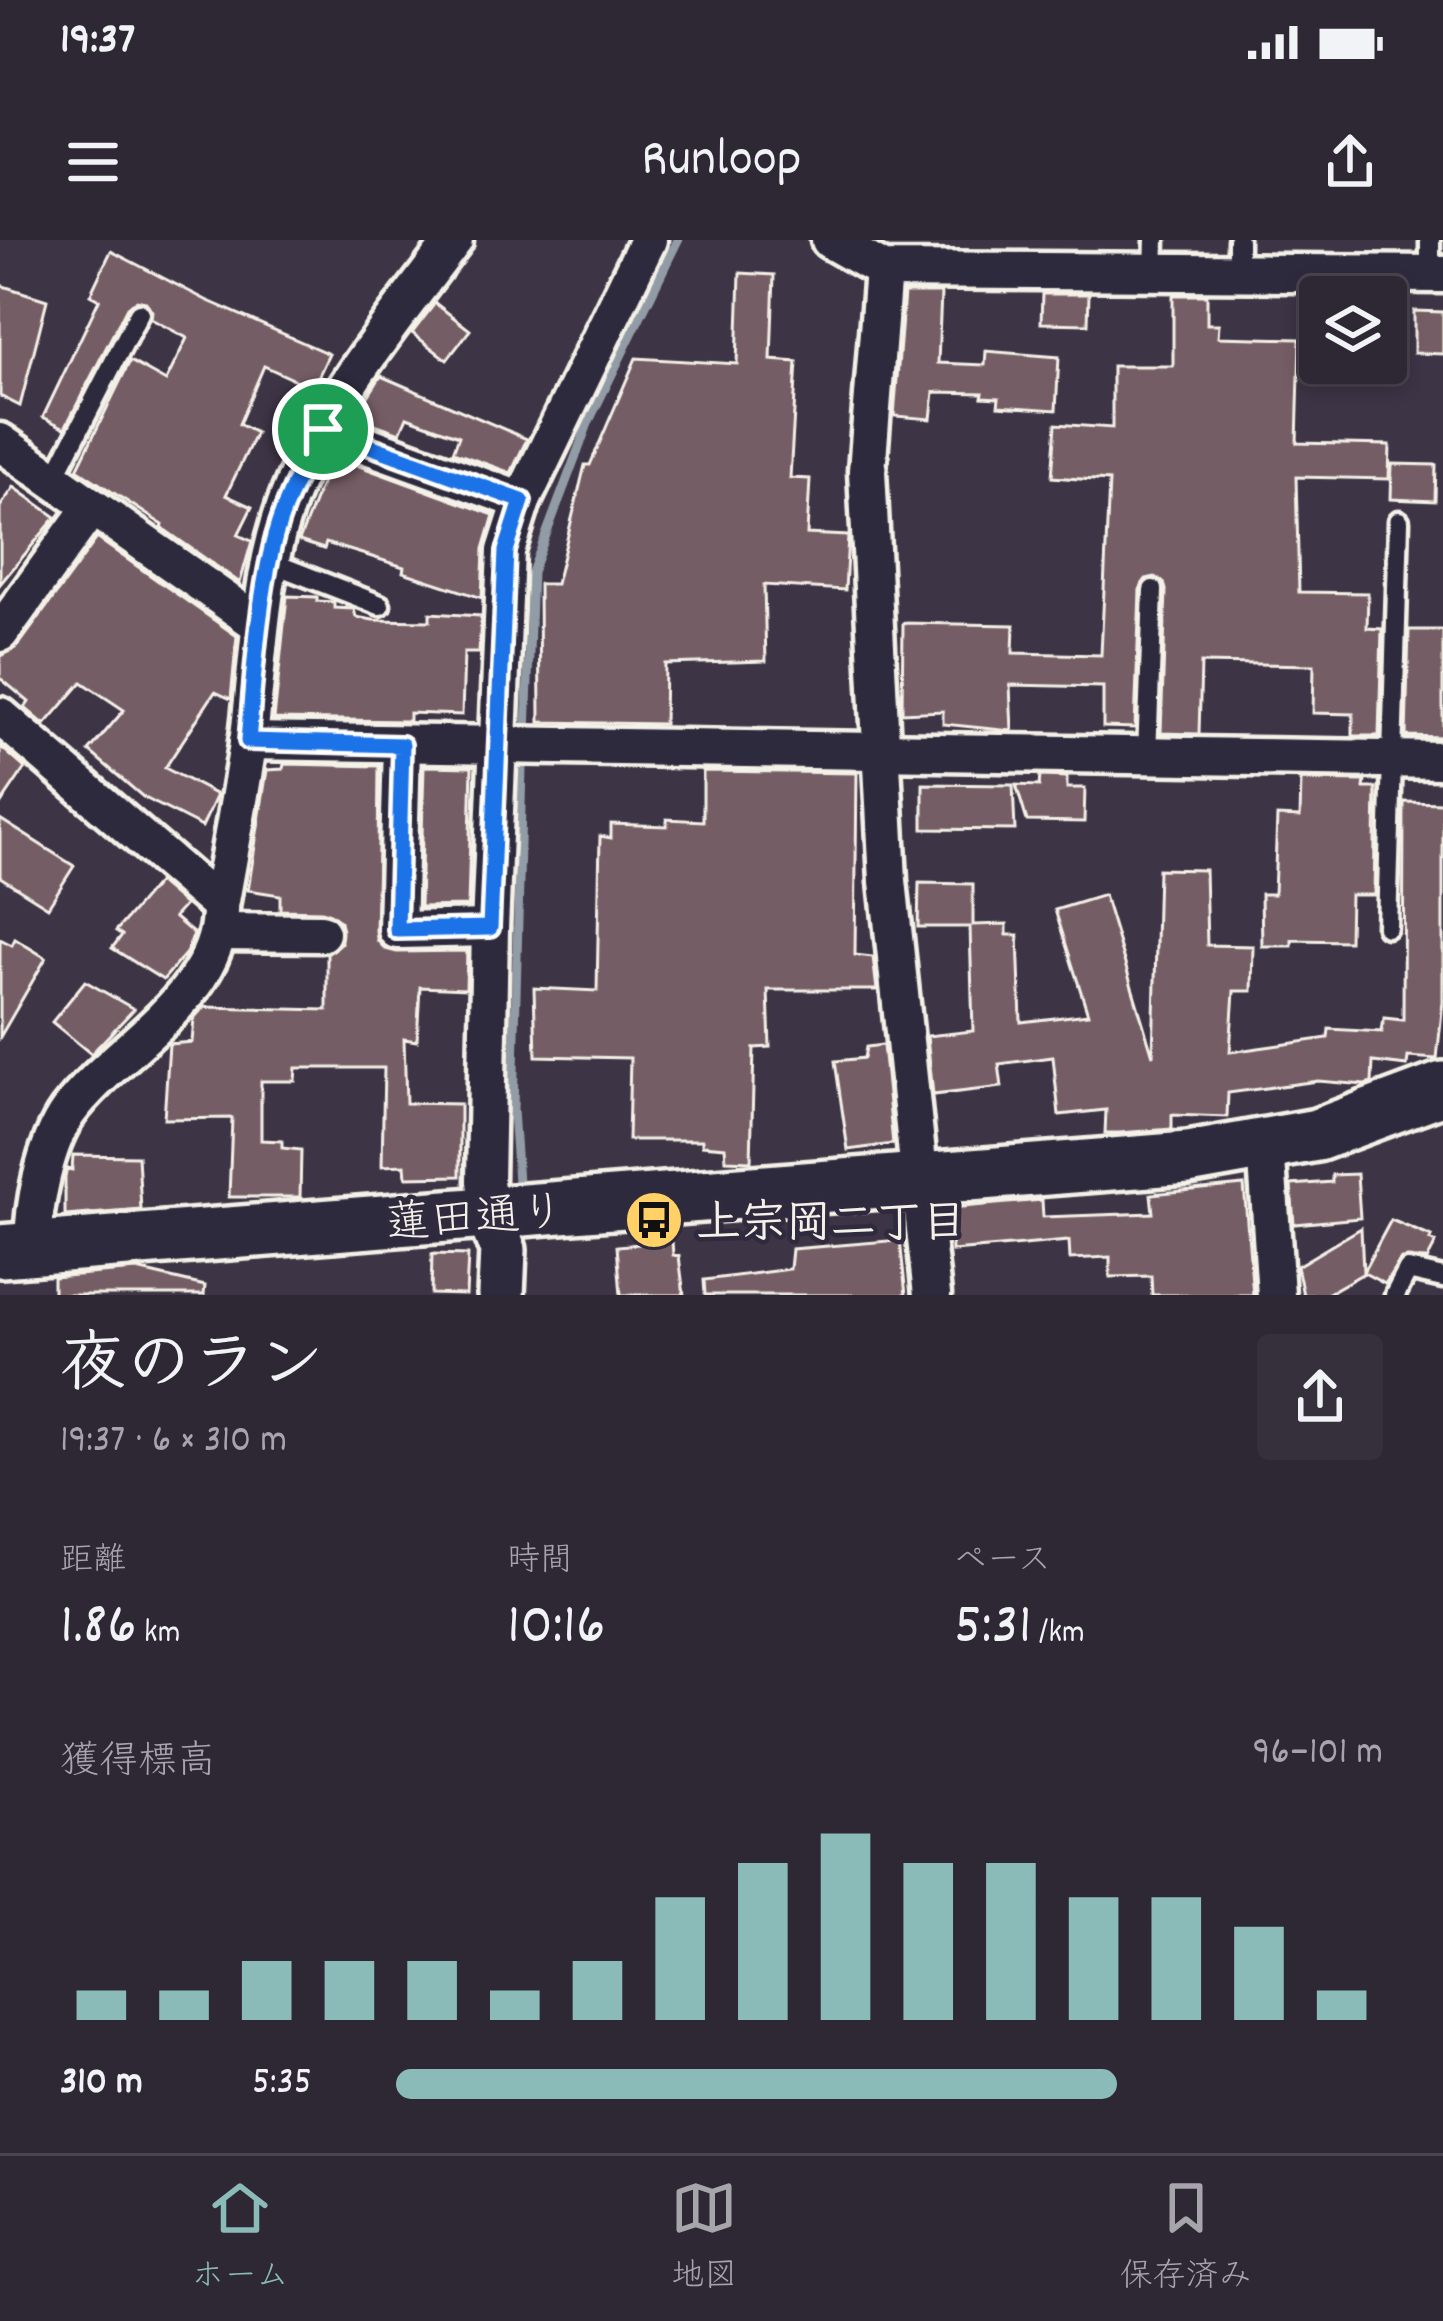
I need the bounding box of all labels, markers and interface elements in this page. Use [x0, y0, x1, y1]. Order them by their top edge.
text: 19:37 [60, 10, 135, 74]
text: Runloop [641, 124, 802, 201]
icon: menu [60, 129, 126, 195]
icon: share [1317, 129, 1383, 195]
map controls [1299, 276, 1407, 384]
button: layers [1299, 276, 1407, 384]
pin [272, 378, 374, 480]
icon: arrive [290, 396, 356, 462]
street label: 蓮田通り [383, 1184, 568, 1260]
bus stop icon: 上宗岡二丁目 [623, 1189, 685, 1251]
place label: 上宗岡二丁目 [696, 1195, 966, 1259]
text: 夜のラン [60, 1323, 324, 1417]
button: share [1257, 1334, 1383, 1460]
text: 19:37 · 6 × 310 m [60, 1415, 287, 1470]
text: 距離 [60, 1539, 126, 1586]
text: 時間 [507, 1539, 573, 1586]
text: ペース [954, 1539, 1051, 1586]
text: 1.86 [60, 1586, 137, 1672]
text: 10:16 [507, 1586, 605, 1672]
text: 5:31 [954, 1586, 1032, 1672]
text: km [137, 1611, 180, 1658]
text: /km [1032, 1611, 1085, 1658]
text: 96–101 m [1253, 1727, 1383, 1782]
text: 獲得標高 [60, 1737, 216, 1792]
text: 310 m [60, 2057, 143, 2112]
text: 5:35 [252, 2057, 312, 2112]
tab: ホーム [191, 2175, 289, 2302]
tab: 地図 [671, 2175, 737, 2302]
tab: 保存済み [1120, 2175, 1252, 2302]

